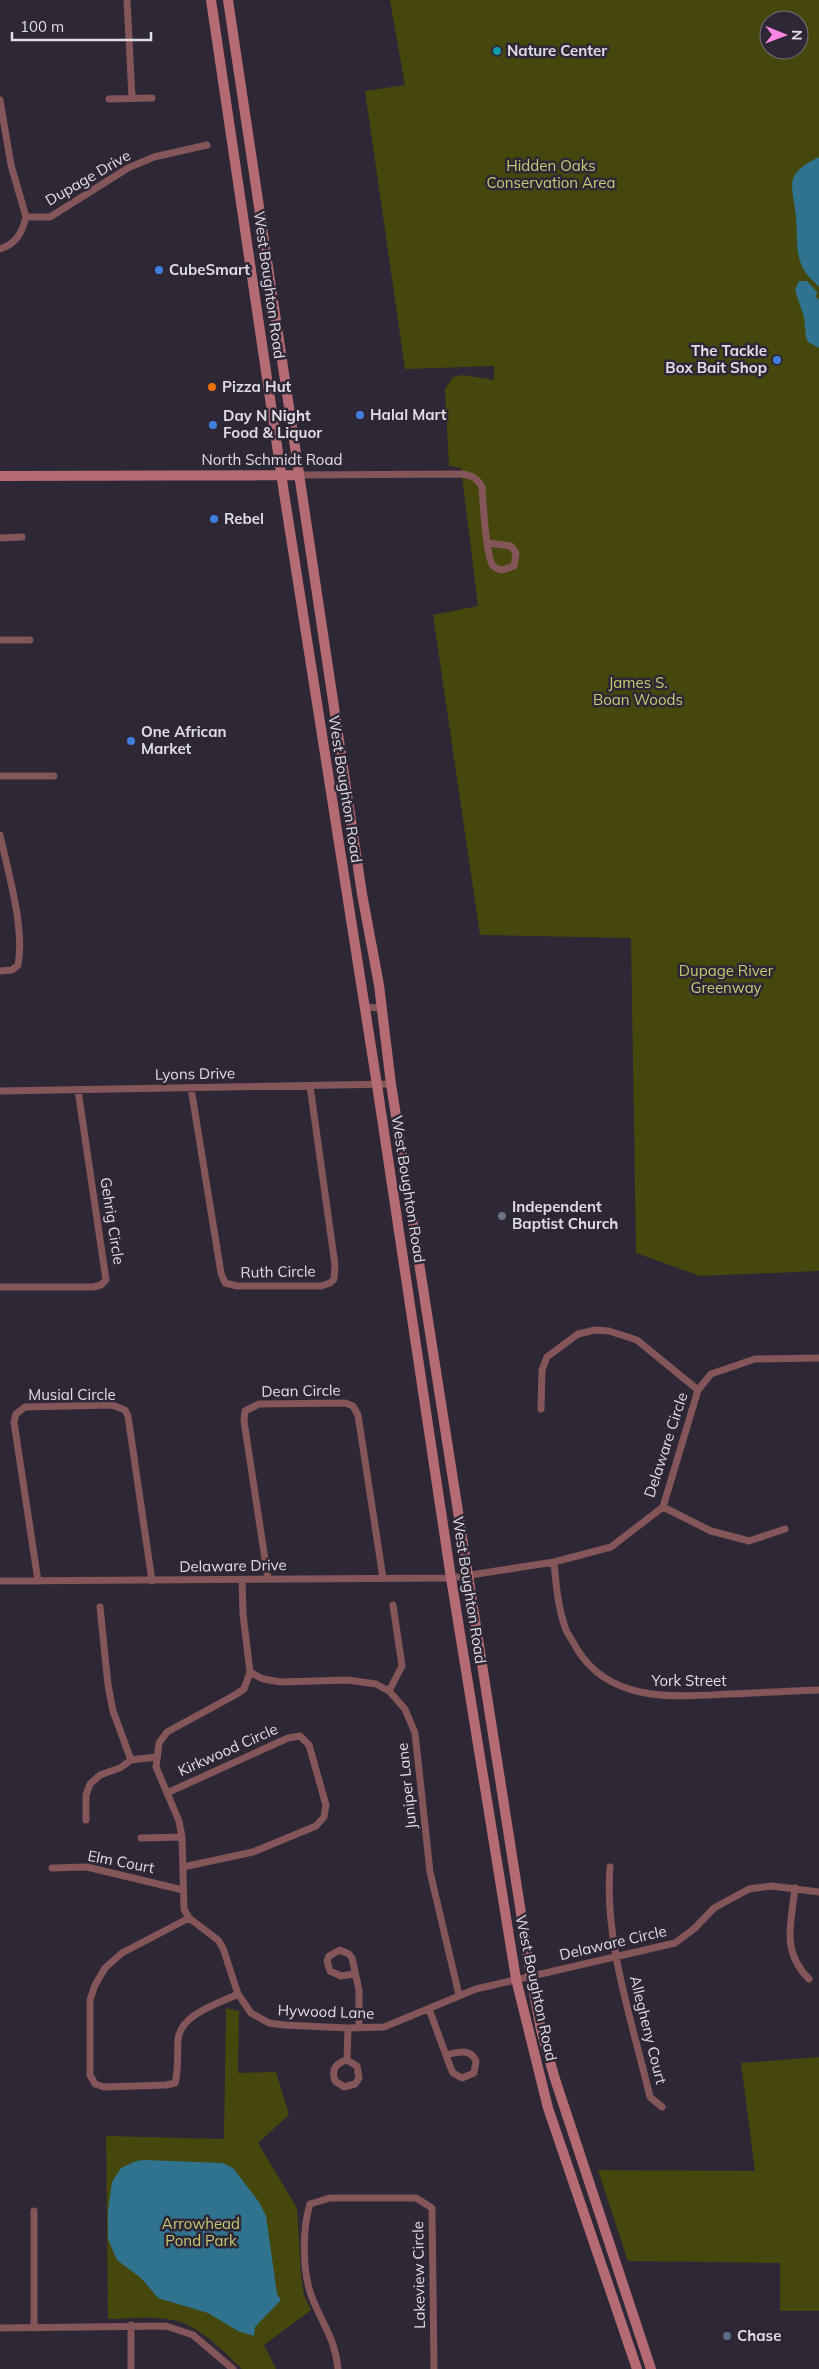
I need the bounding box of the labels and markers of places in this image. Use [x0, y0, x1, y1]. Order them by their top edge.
place label: Nature Center [507, 41, 607, 60]
marker: Nature Center [491, 45, 503, 57]
place label: CubeSmart [169, 260, 250, 279]
marker: CubeSmart [153, 264, 165, 276]
place label: The Tackle Box Bait Shop [665, 341, 767, 377]
marker: The Tackle Box Bait Shop [771, 354, 783, 366]
place label: Pizza Hut [222, 377, 292, 396]
marker: Pizza Hut [206, 381, 218, 393]
place label: Halal Mart [370, 405, 447, 424]
place label: Day N Night Food & Liquor [223, 406, 322, 442]
marker: Halal Mart [354, 409, 366, 421]
marker: Day N Night Food & Liquor [207, 419, 219, 431]
place label: Rebel [224, 509, 264, 528]
marker: Rebel [208, 513, 220, 525]
place label: One African Market [141, 722, 226, 758]
marker: One African Market [125, 735, 137, 747]
place label: Independent Baptist Church [512, 1197, 618, 1233]
marker: Independent Baptist Church [496, 1210, 508, 1222]
place label: Chase [737, 2326, 781, 2345]
marker: Chase [721, 2330, 733, 2342]

